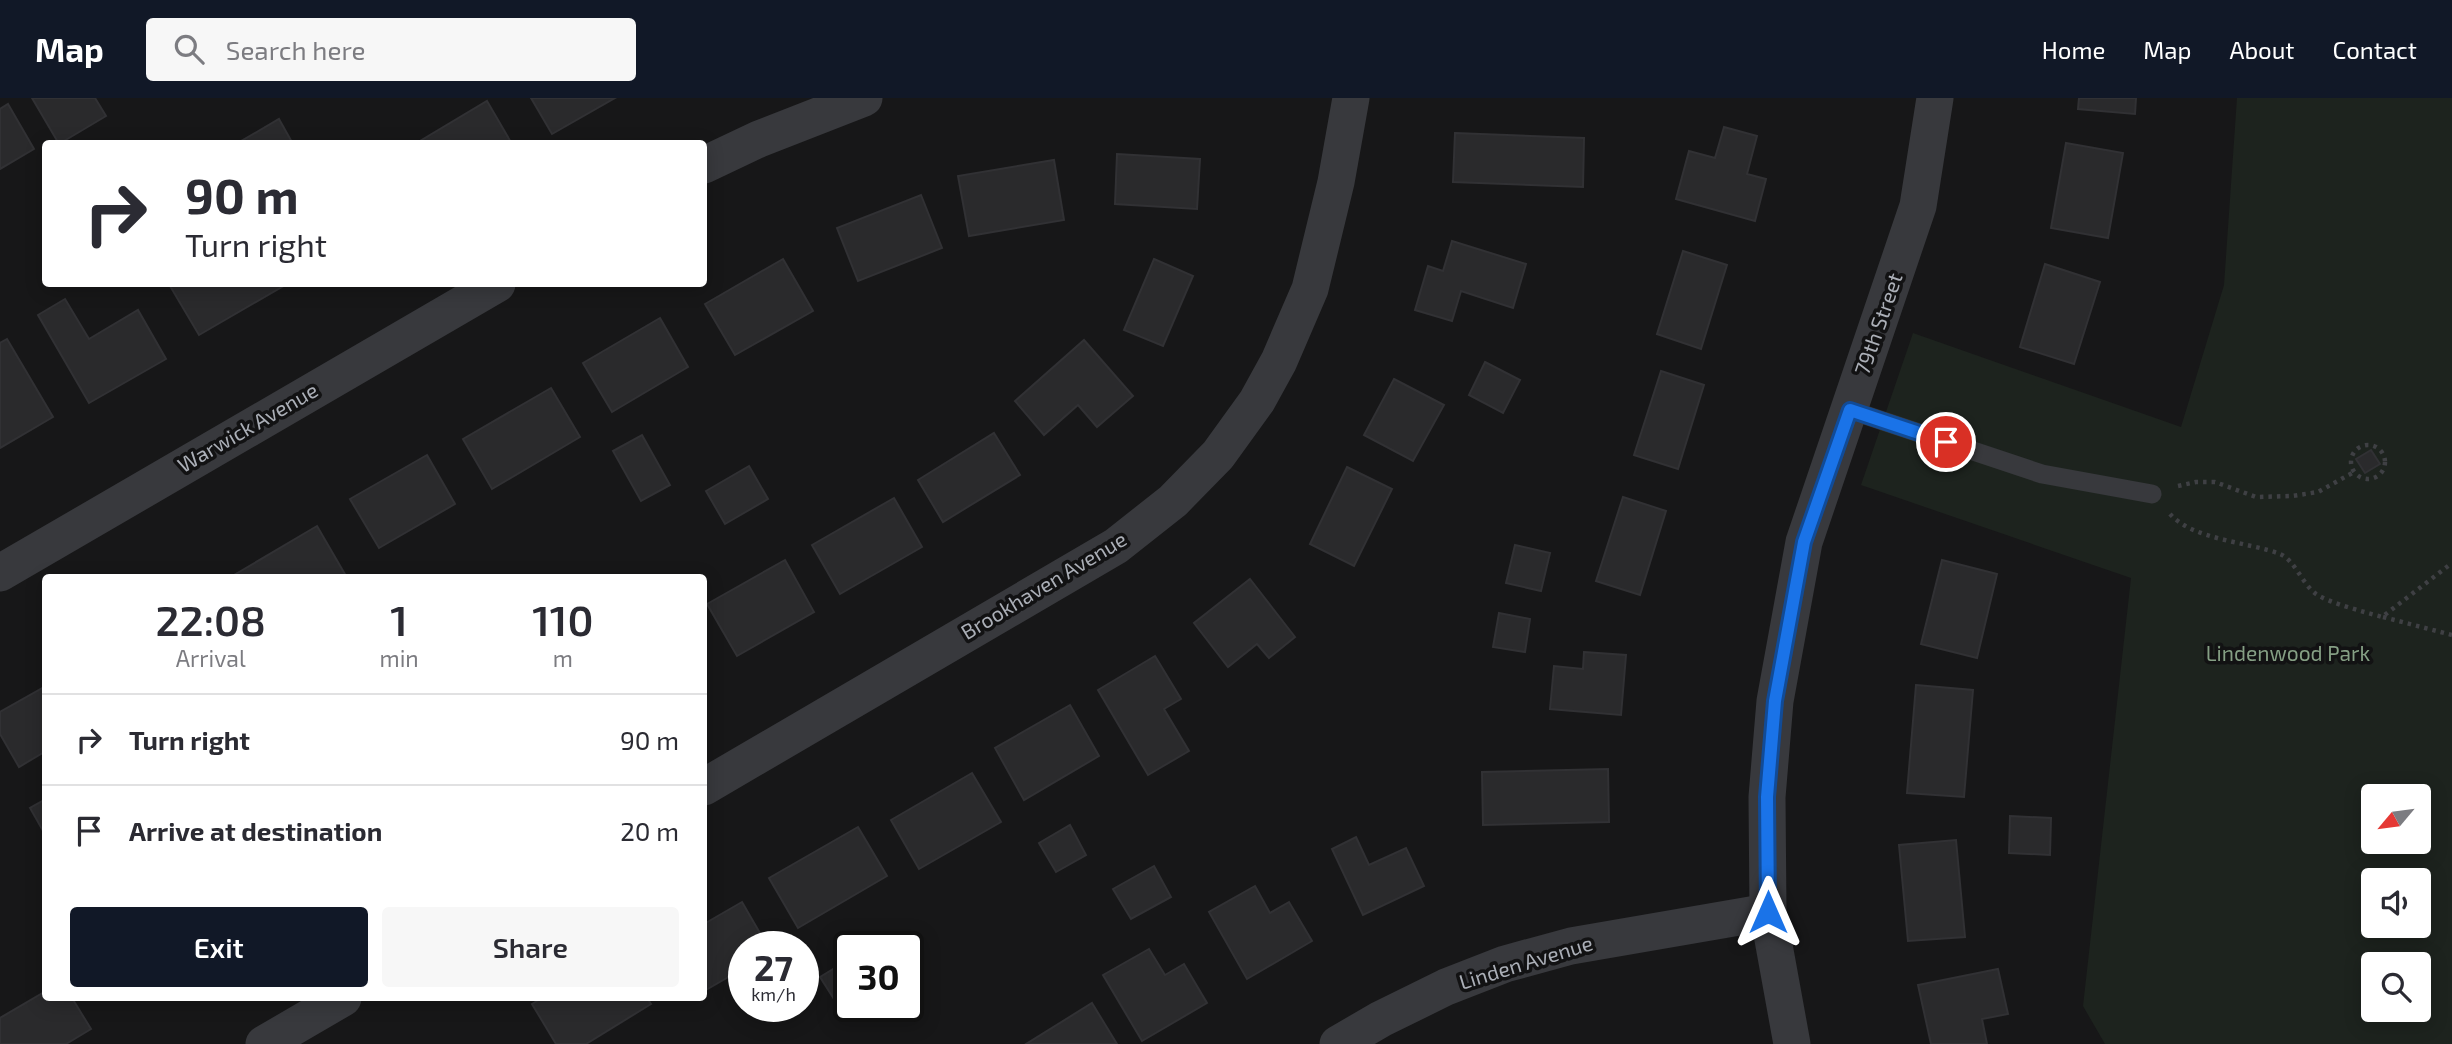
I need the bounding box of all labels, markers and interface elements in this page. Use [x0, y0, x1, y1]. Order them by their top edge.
search box [146, 18, 636, 81]
text: Map [35, 29, 104, 69]
icon: search [170, 30, 208, 68]
text: Search here [226, 34, 365, 65]
text: Home [2042, 35, 2105, 64]
text: Map [2143, 35, 2191, 64]
text: About [2229, 35, 2295, 64]
text: Contact [2333, 35, 2417, 64]
text: 90 m [185, 165, 299, 224]
icon: right [70, 168, 161, 259]
text: Turn right [185, 225, 327, 263]
street label: 79th Street [1849, 269, 1907, 378]
street label: Warwick Avenue [173, 377, 322, 477]
pin [1916, 412, 1976, 472]
icon: arrive [1927, 423, 1965, 461]
street label: Brookhaven Avenue [956, 525, 1130, 644]
text: 22:08 [156, 594, 266, 644]
text: 1 [390, 594, 408, 644]
text: 110 [532, 594, 593, 644]
park label: Lindenwood Park [2206, 640, 2371, 665]
text: Arrival [176, 644, 246, 672]
text: min [380, 644, 419, 672]
text: m [553, 644, 573, 672]
icon: right [70, 721, 108, 759]
text: Turn right [129, 724, 250, 755]
text: 90 m [620, 724, 679, 755]
north arrow [2361, 784, 2431, 854]
map controls [2361, 784, 2431, 1022]
icon: arrive [70, 812, 108, 850]
text: Arrive at destination [129, 815, 382, 846]
text: 20 m [620, 815, 679, 846]
button: sound [2361, 868, 2431, 938]
position arrow [1731, 875, 1805, 949]
button: Exit [70, 907, 368, 987]
button: Share [382, 907, 679, 987]
street label: Linden Avenue [1456, 929, 1595, 994]
speed limit sign: 30 [833, 931, 924, 1022]
text: 27 [754, 946, 793, 988]
button: search [2361, 952, 2431, 1022]
text: km/h [751, 983, 796, 1005]

